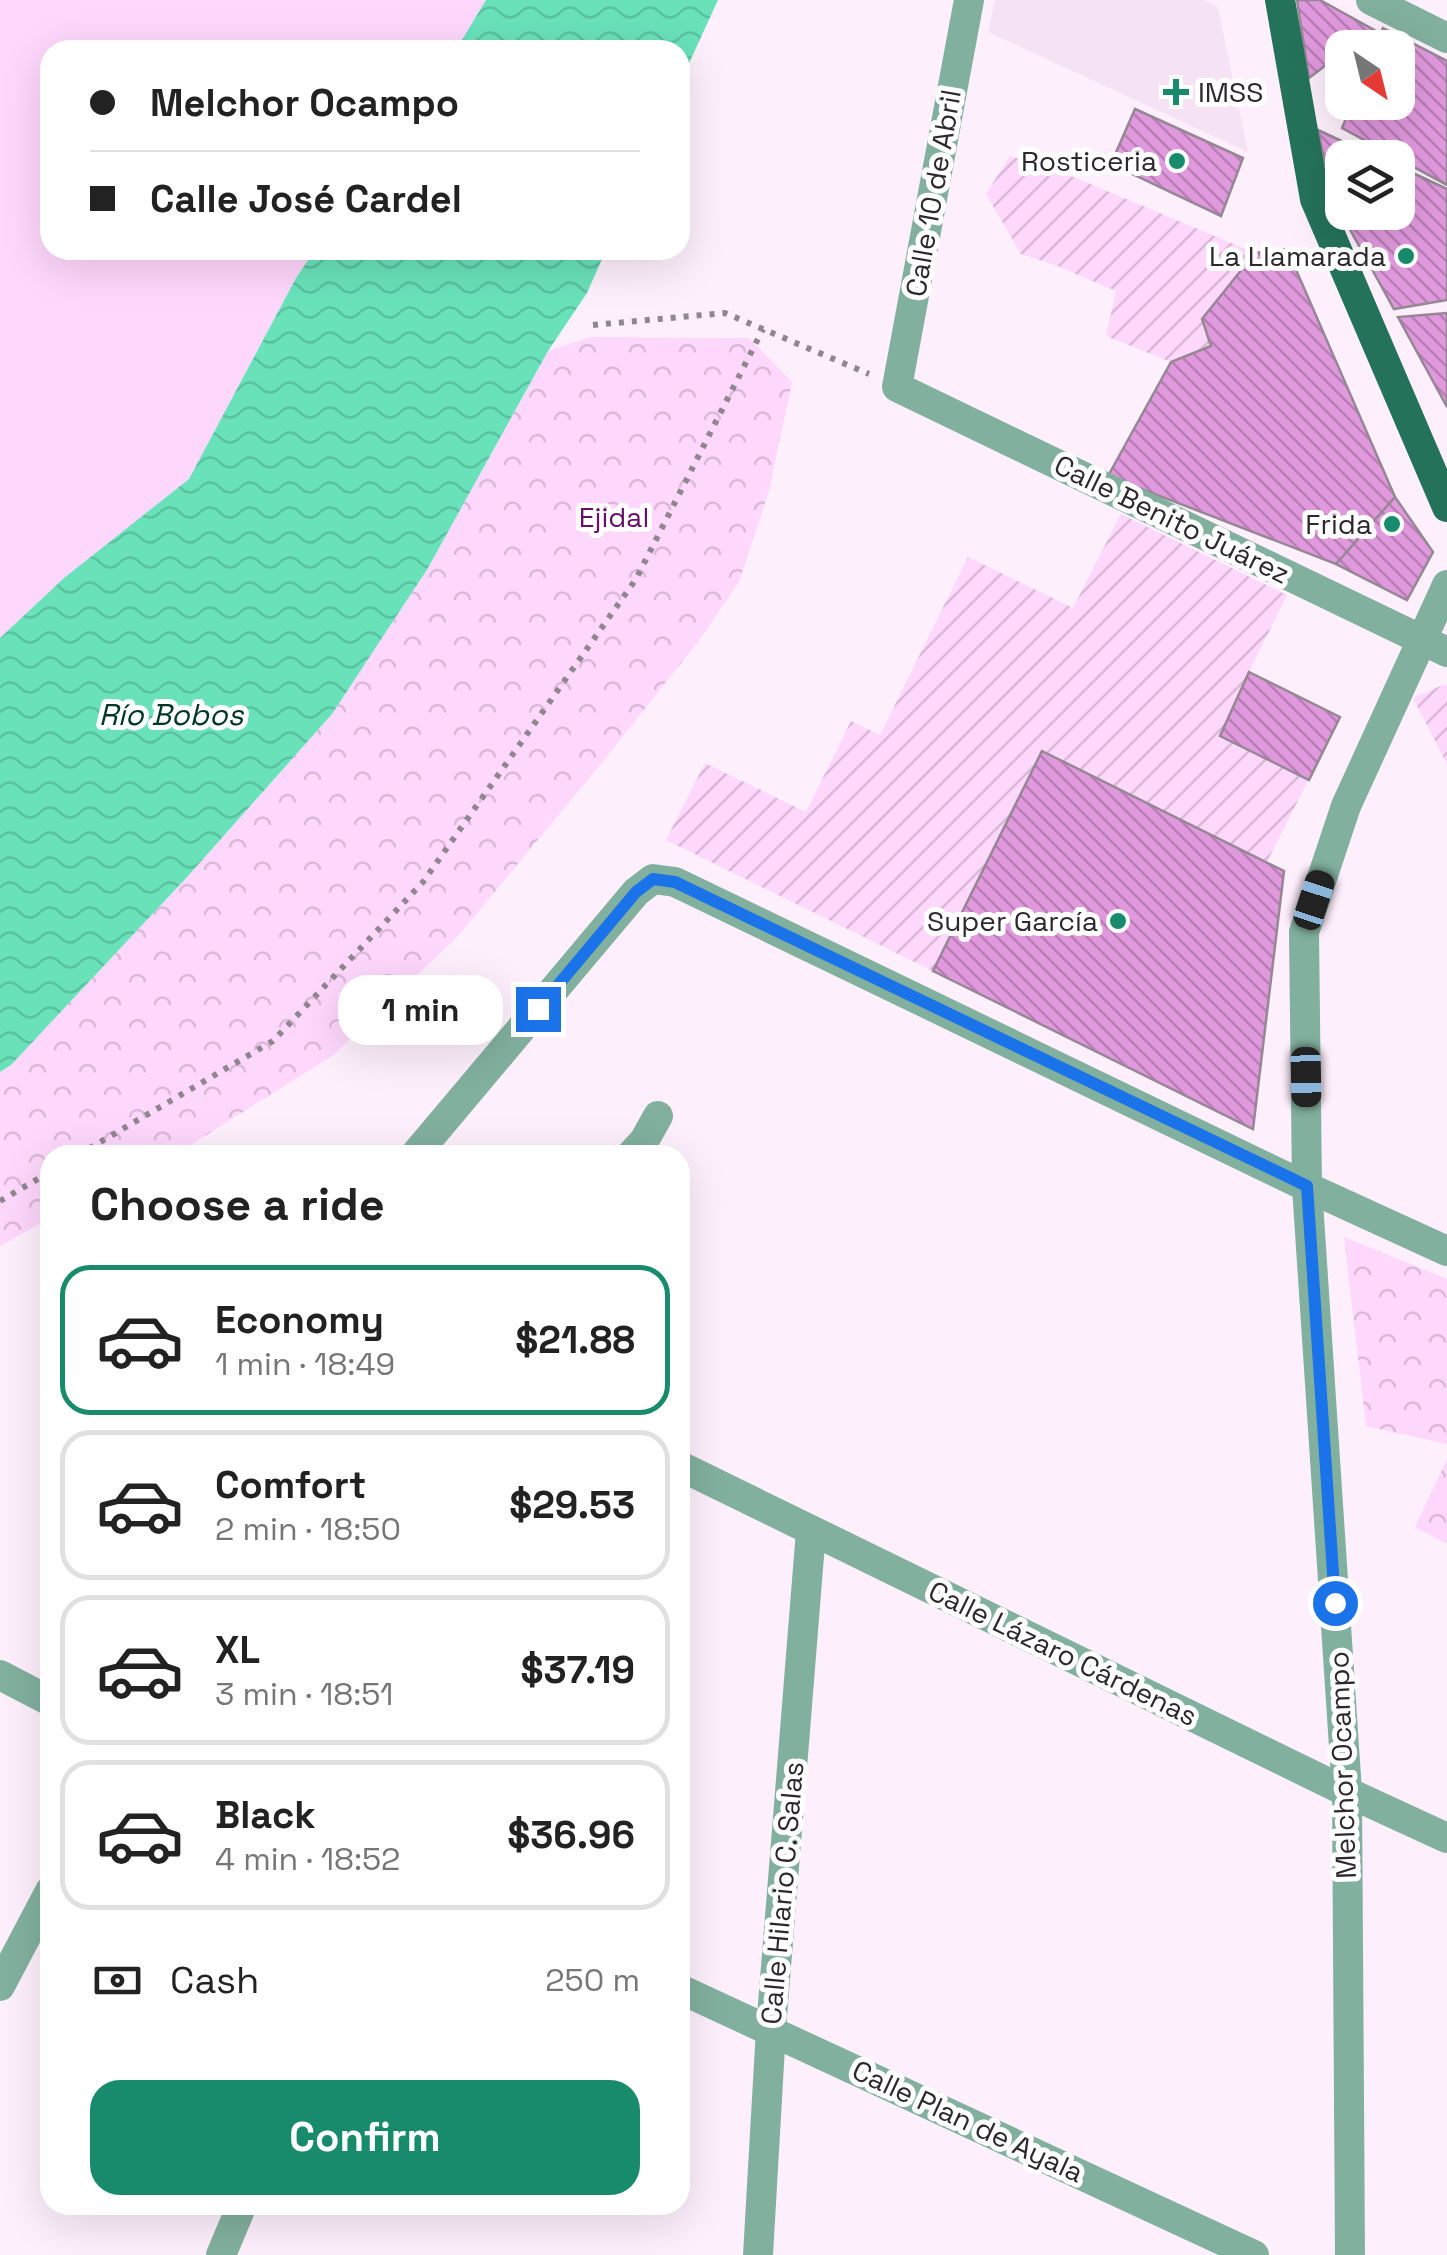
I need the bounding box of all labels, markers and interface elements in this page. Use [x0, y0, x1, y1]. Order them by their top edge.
north arrow [1325, 30, 1415, 120]
map controls [1325, 30, 1415, 230]
place label: IMSS [1198, 74, 1263, 110]
text: Melchor Ocampo [150, 79, 459, 127]
marker: IMSS [1163, 79, 1189, 105]
street label: Calle 10 de Abril [897, 87, 969, 299]
button: layers [1325, 140, 1415, 230]
place label: Rosticeria [1021, 143, 1157, 179]
marker: Rosticeria [1166, 150, 1188, 172]
text: Calle José Cardel [150, 175, 462, 223]
place label: La Llamarada [1209, 238, 1386, 274]
marker: La Llamarada [1395, 245, 1417, 267]
street label: Calle Benito Juárez [1048, 446, 1296, 592]
park label: Ejidal [579, 499, 649, 535]
place label: Frida [1305, 506, 1372, 542]
marker: Frida [1381, 513, 1403, 535]
water label: Río Bobos [99, 695, 244, 734]
car [1290, 867, 1338, 933]
place label: Super García [927, 903, 1098, 939]
marker: Super García [1107, 910, 1129, 932]
callout: 1 min [338, 974, 503, 1044]
route end [516, 987, 561, 1032]
text: 1 min [381, 990, 460, 1030]
car [1290, 1047, 1322, 1107]
text: Choose a ride [90, 1176, 385, 1233]
icon: car [95, 1295, 185, 1385]
text: Economy [215, 1296, 384, 1344]
text: $21.88 [515, 1316, 635, 1364]
text: 1 min · 18:49 [215, 1344, 395, 1384]
icon: car [95, 1460, 185, 1550]
text: Comfort [215, 1461, 366, 1509]
text: $29.53 [509, 1481, 635, 1529]
text: 2 min · 18:50 [215, 1509, 401, 1549]
street label: Calle Lázaro Cárdenas [923, 1572, 1203, 1734]
route start [1313, 1581, 1358, 1626]
icon: car [95, 1625, 185, 1715]
text: XL [215, 1626, 260, 1674]
text: $37.19 [520, 1646, 635, 1694]
street label: Melchor Ocampo [1320, 1651, 1364, 1879]
text: 3 min · 18:51 [215, 1674, 393, 1714]
street label: Calle Hilario C. Salas [753, 1760, 811, 2026]
icon: car [95, 1790, 185, 1880]
text: Black [215, 1791, 316, 1839]
text: $36.96 [507, 1811, 635, 1859]
text: 4 min · 18:52 [215, 1839, 400, 1879]
icon: cash [90, 1953, 145, 2008]
text: Cash [170, 1956, 259, 2004]
text: 250 m [545, 1960, 640, 2000]
street label: Calle Plan de Ayala [847, 2052, 1089, 2190]
button: Confirm [90, 2080, 640, 2195]

